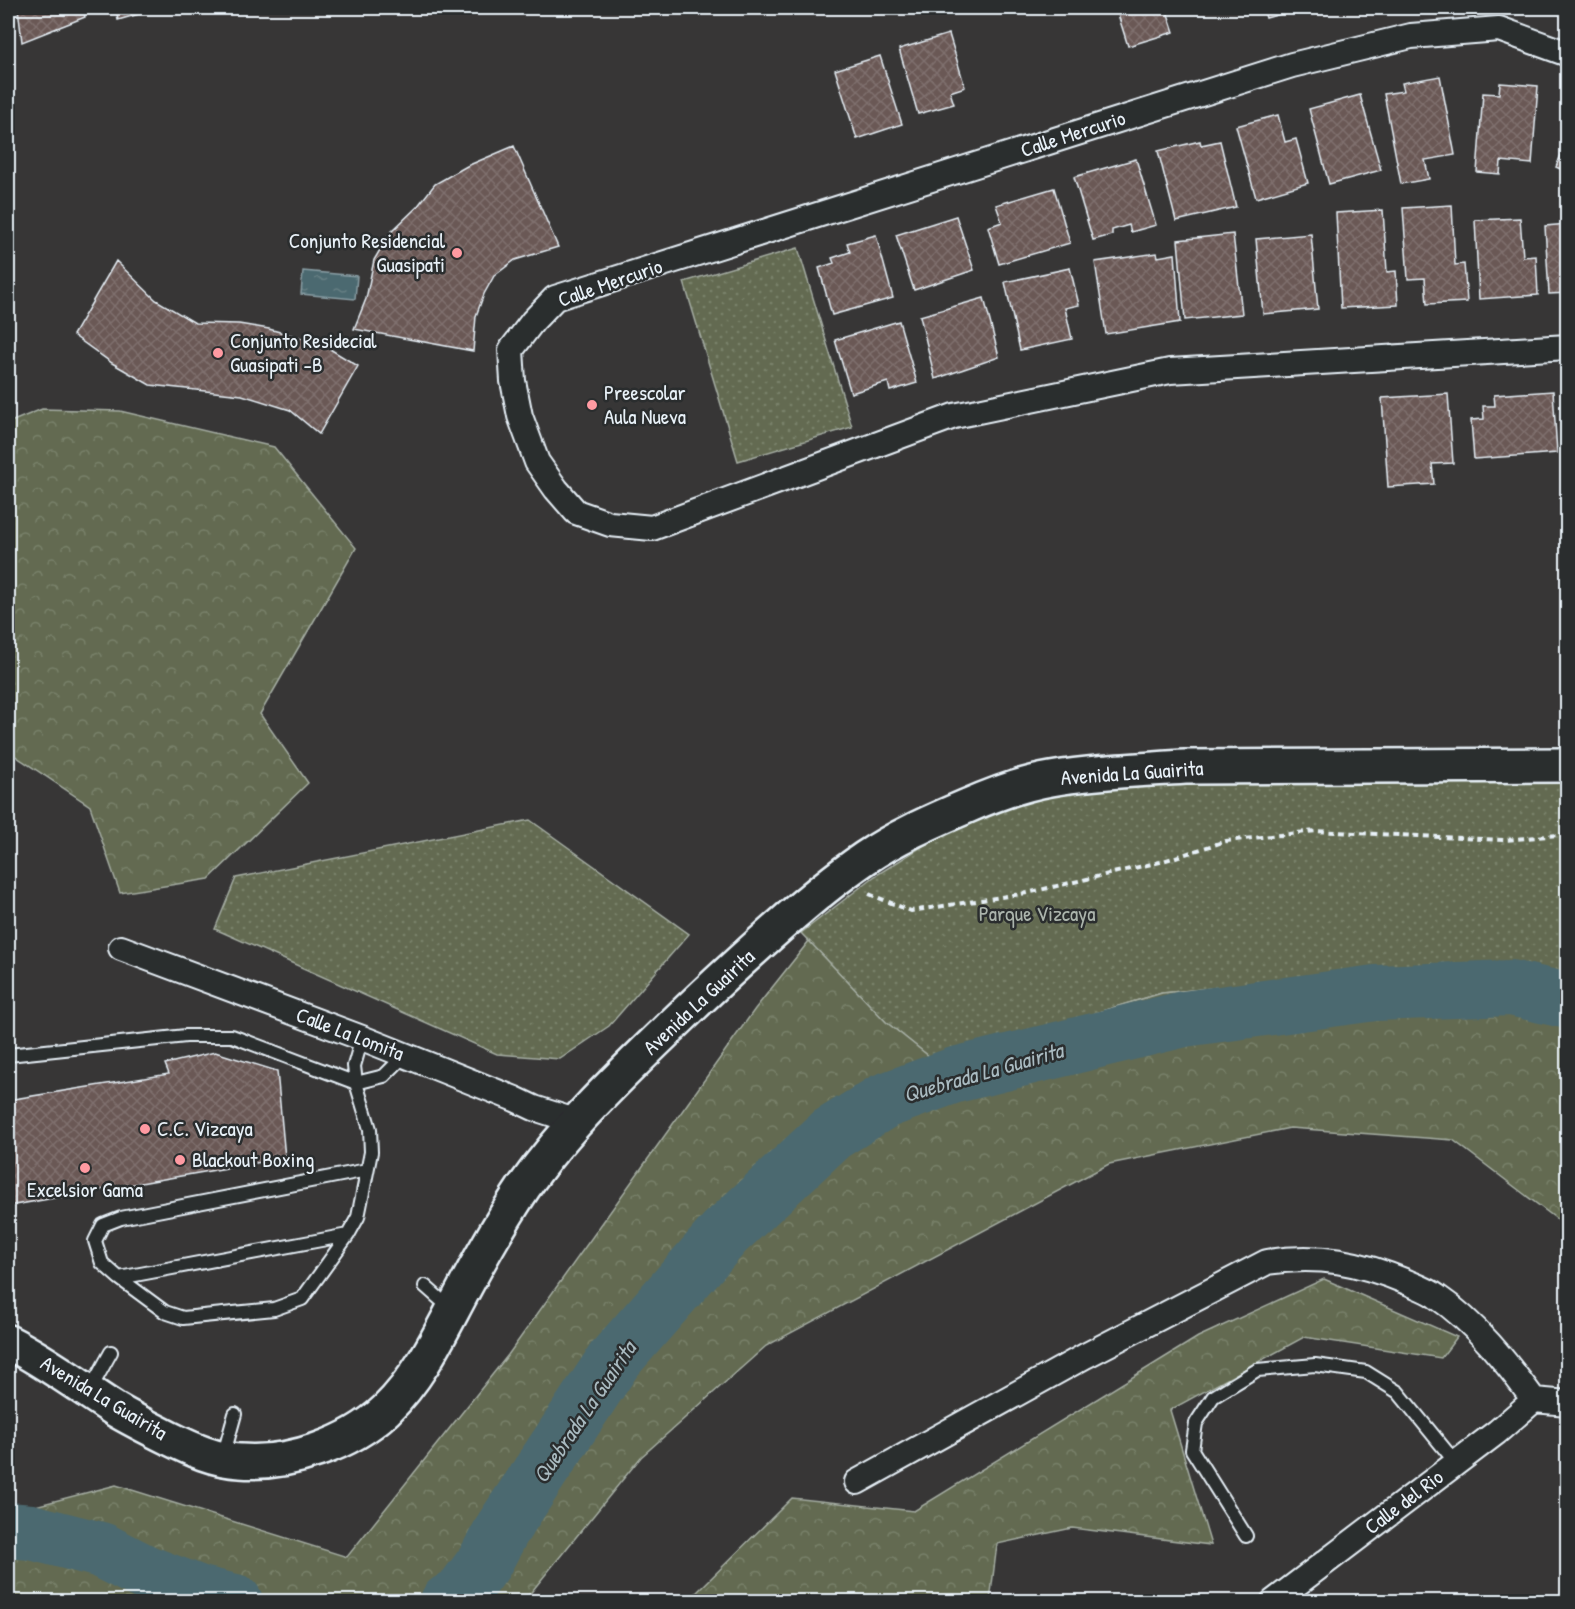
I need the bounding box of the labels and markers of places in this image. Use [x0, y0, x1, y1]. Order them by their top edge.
place label: Conjunto Residencial Guasipati [289, 226, 445, 279]
marker: Conjunto Residencial Guasipati [450, 246, 464, 260]
place label: Conjunto Residecial Guasipati -B [230, 326, 377, 379]
marker: Conjunto Residecial Guasipati -B [211, 346, 225, 360]
place label: Preescolar Aula Nueva [604, 378, 686, 431]
marker: Preescolar Aula Nueva [585, 398, 599, 412]
place label: C.C. Vizcaya [157, 1114, 253, 1143]
marker: C.C. Vizcaya [138, 1122, 152, 1136]
place label: Blackout Boxing [192, 1145, 314, 1174]
marker: Blackout Boxing [173, 1153, 187, 1167]
marker: Excelsior Gama [78, 1161, 92, 1175]
place label: Excelsior Gama [27, 1175, 143, 1204]

